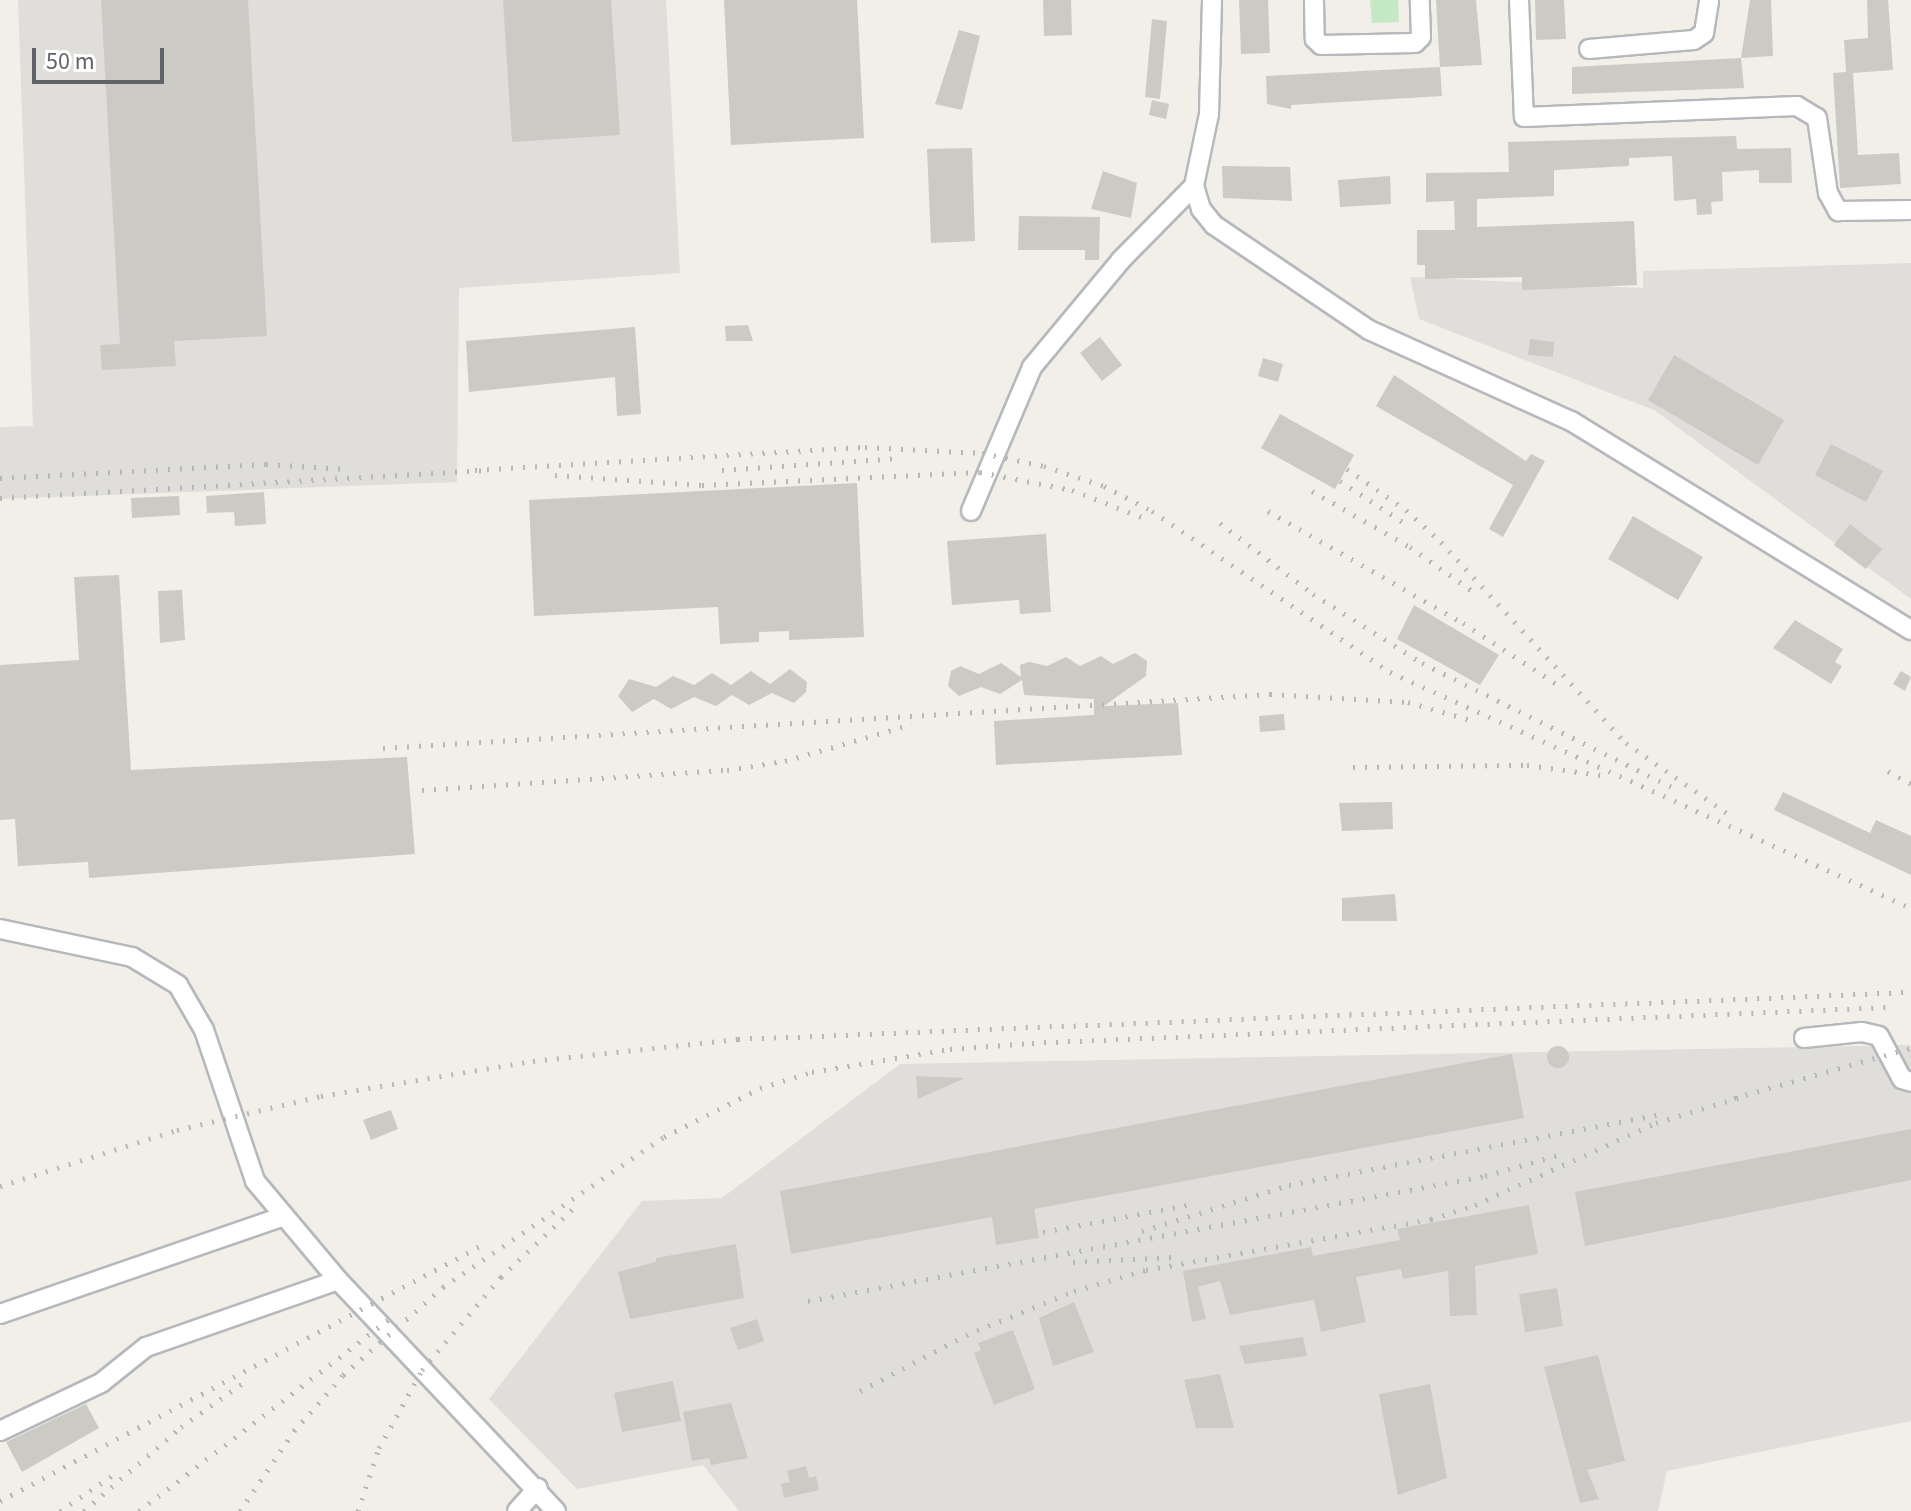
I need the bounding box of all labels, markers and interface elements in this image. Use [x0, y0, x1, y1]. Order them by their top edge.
scale bar [36, 32, 168, 82]
text: 50 m [46, 44, 95, 79]

